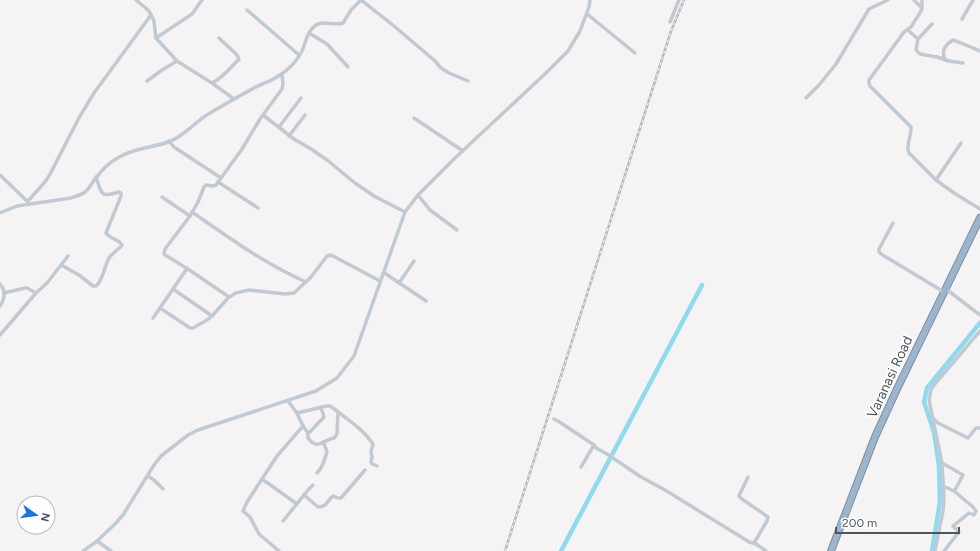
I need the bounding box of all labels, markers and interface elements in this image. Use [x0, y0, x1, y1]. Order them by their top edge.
street label: Varanasi Road [864, 333, 916, 421]
north arrow [16, 495, 56, 535]
scale bar [836, 509, 959, 535]
text: N [38, 512, 53, 523]
text: 200 m [842, 516, 877, 530]

